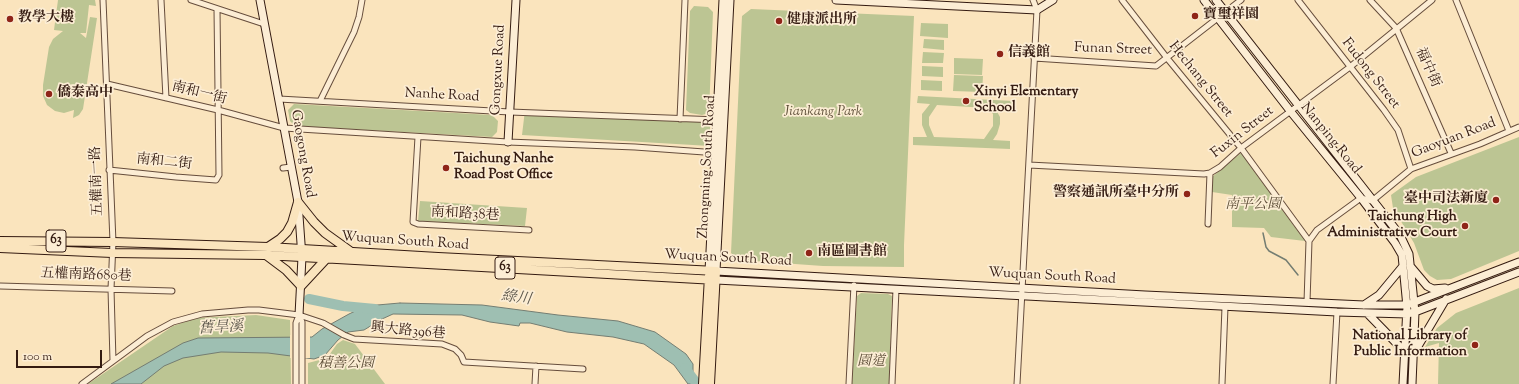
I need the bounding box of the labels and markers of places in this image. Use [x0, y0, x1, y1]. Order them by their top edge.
place label: 寶璽祥園 [1203, 8, 1259, 24]
place label: 教學大樓 [18, 11, 74, 27]
marker: 寶璽祥園 [1190, 11, 1200, 21]
place label: 健康派出所 [787, 13, 857, 29]
marker: 教學大樓 [5, 14, 15, 24]
marker: 健康派出所 [774, 16, 784, 26]
place label: 信義館 [1008, 46, 1050, 62]
marker: 信義館 [995, 49, 1005, 59]
place label: Xinyi Elementary School [974, 85, 1078, 118]
place label: 僑泰高中 [57, 86, 113, 102]
marker: 僑泰高中 [44, 89, 54, 99]
marker: Xinyi Elementary School [961, 96, 971, 106]
place label: Taichung Nanhe Road Post Office [454, 152, 554, 184]
marker: Taichung Nanhe Road Post Office [441, 163, 451, 173]
place label: 警察通訊所臺中分所 [1053, 186, 1179, 202]
marker: 警察通訊所臺中分所 [1182, 189, 1192, 199]
place label: 臺中司法新廈 [1404, 192, 1488, 208]
marker: 臺中司法新廈 [1491, 195, 1501, 205]
place label: Taichung High Administrative Court [1327, 210, 1457, 242]
marker: Taichung High Administrative Court [1460, 221, 1470, 231]
place label: 南區圖書館 [817, 245, 887, 261]
marker: 南區圖書館 [804, 248, 814, 258]
place label: National Library of Public Information [1352, 329, 1467, 362]
marker: National Library of Public Information [1470, 340, 1480, 350]

